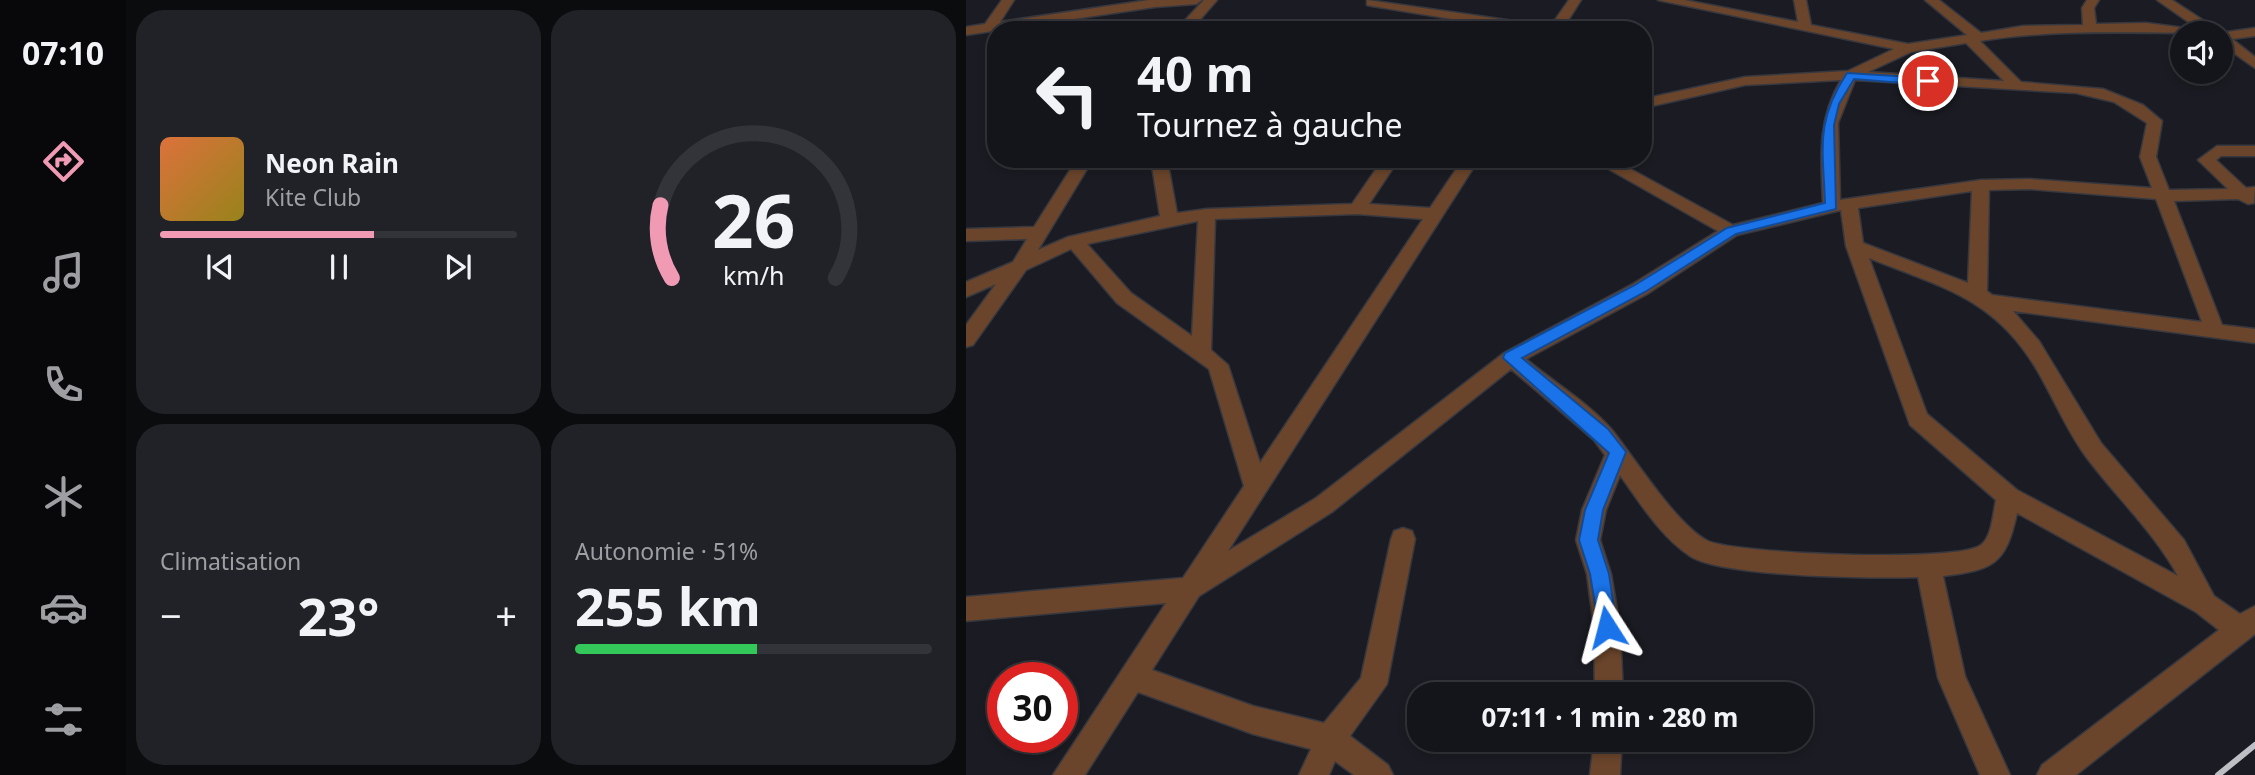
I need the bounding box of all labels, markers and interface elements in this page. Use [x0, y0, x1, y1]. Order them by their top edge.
map controls [2170, 21, 2233, 84]
button: sound [2170, 21, 2233, 84]
text: 07:10 [22, 31, 104, 74]
text: 40 m [1137, 40, 1254, 106]
icon: left [1022, 49, 1113, 140]
pin [1898, 51, 1958, 111]
icon: arrive [1909, 62, 1947, 100]
text: Tournez à gauche [1137, 103, 1403, 146]
icon: directions [39, 137, 88, 186]
text: Neon Rain [265, 145, 399, 181]
text: 26 [712, 170, 795, 269]
text: Kite Club [265, 181, 361, 213]
icon: music [39, 248, 88, 297]
icon: previous [201, 248, 239, 286]
icon: pause [320, 248, 358, 286]
icon: next [439, 248, 477, 286]
text: km/h [723, 258, 784, 292]
icon: phone [39, 360, 88, 409]
icon: climate [39, 472, 88, 521]
text: Autonomie · 51% [575, 535, 758, 567]
text: Climatisation [160, 545, 301, 577]
text: 255 km [575, 570, 761, 641]
text: 23° [298, 580, 379, 651]
icon: car [39, 583, 88, 632]
text: − [160, 589, 182, 641]
text: + [495, 589, 517, 641]
position arrow [1570, 590, 1644, 664]
speed limit sign: 30 [987, 662, 1078, 753]
icon: filters [39, 695, 88, 744]
text: 07:11 · 1 min · 280 m [1482, 699, 1738, 735]

